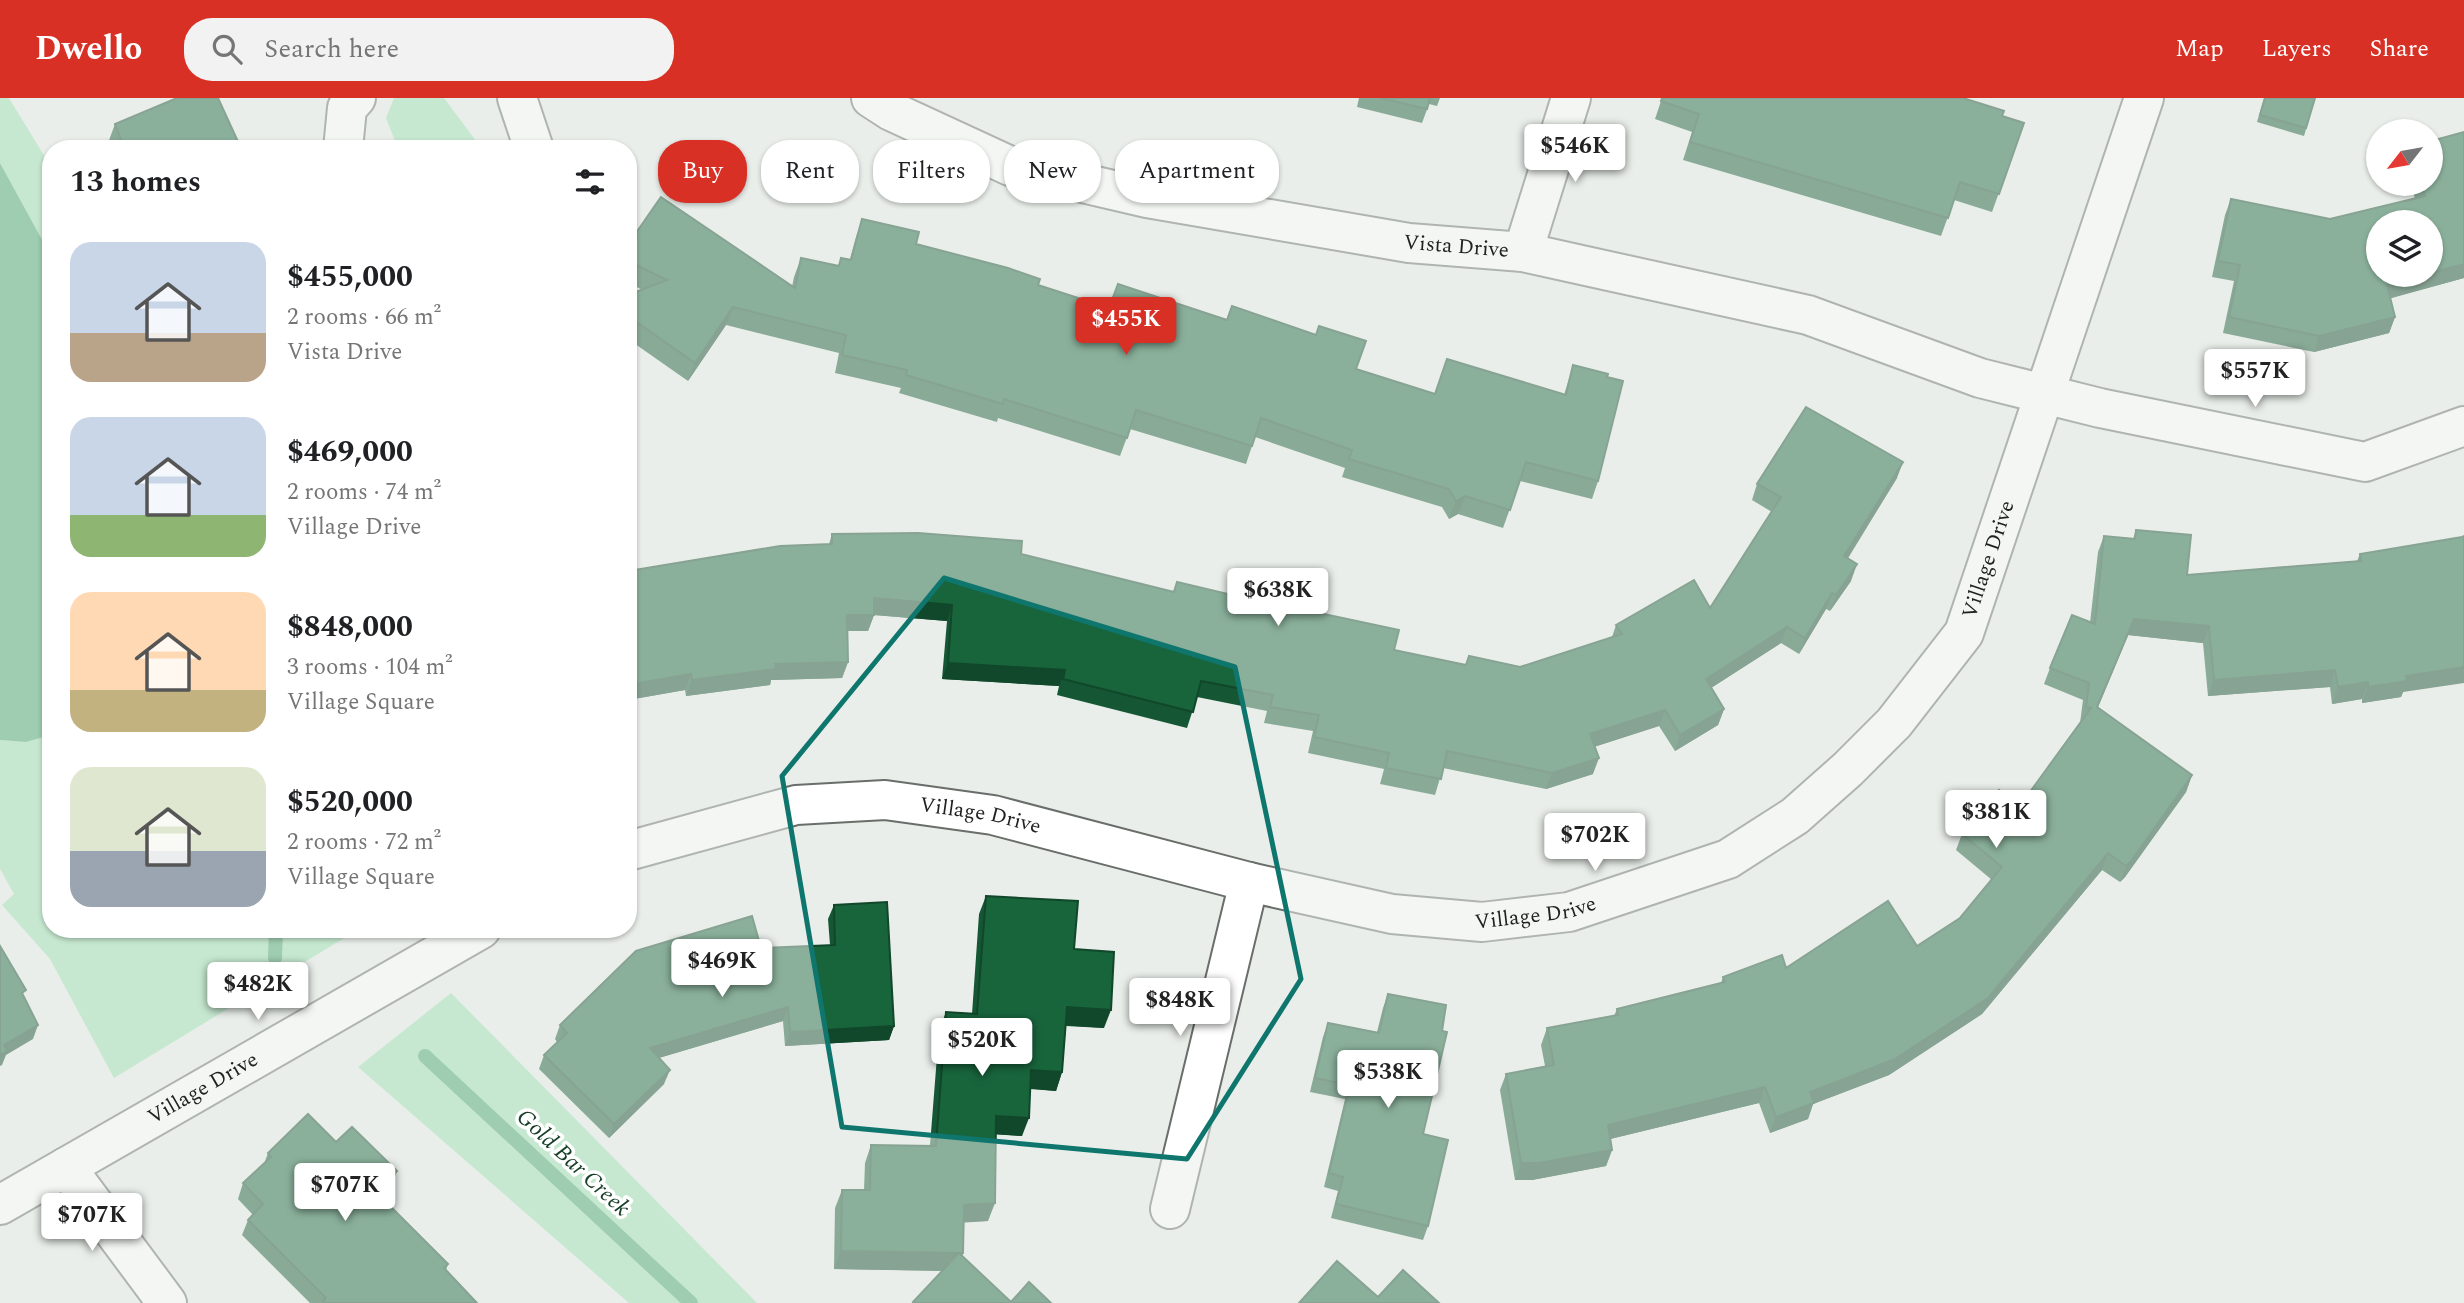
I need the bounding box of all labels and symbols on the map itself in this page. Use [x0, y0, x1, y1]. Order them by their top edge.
north arrow [2366, 119, 2443, 196]
pin: $546K [1526, 125, 1624, 184]
street label: Vista Drive [1403, 227, 1510, 267]
pin: $455K [1077, 298, 1175, 357]
pin: $557K [2206, 350, 2304, 409]
street label: Village Drive [1954, 496, 2023, 623]
pin: $638K [1229, 568, 1327, 628]
street label: Village Drive [918, 789, 1045, 843]
pin: $381K [1947, 790, 2045, 850]
pin: $702K [1546, 814, 1644, 873]
street label: Village Drive [1473, 888, 1601, 939]
pin: $469K [673, 940, 771, 999]
pin: $482K [209, 962, 307, 1022]
pin: $848K [1131, 978, 1229, 1038]
pin: $520K [933, 1018, 1031, 1078]
street label: Village Drive [142, 1044, 264, 1133]
pin: $538K [1339, 1051, 1437, 1110]
water label: Gold Bar Creek [508, 1101, 638, 1225]
pin: $707K [296, 1164, 394, 1223]
pin: $707K [43, 1194, 141, 1253]

